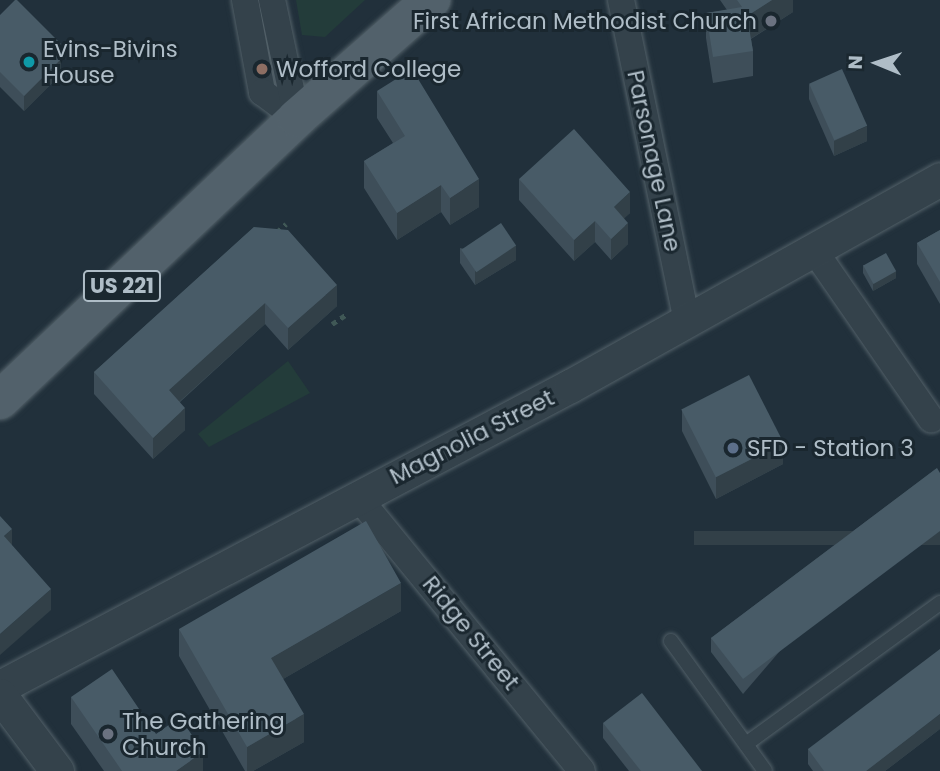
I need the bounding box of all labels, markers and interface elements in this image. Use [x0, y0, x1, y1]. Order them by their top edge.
place label: First African Methodist Church [413, 7, 757, 35]
marker: First African Methodist Church [763, 13, 779, 29]
north arrow [842, 28, 912, 98]
place label: Evins-Bivins House [43, 35, 178, 89]
marker: Evins-Bivins House [21, 54, 37, 70]
place label: Wofford College [276, 55, 461, 83]
text: N [842, 55, 869, 70]
marker: Wofford College [254, 61, 270, 77]
street label: Parsonage Lane [621, 68, 687, 254]
road number: US 221 [82, 268, 162, 304]
street label: Magnolia Street [385, 384, 559, 490]
place label: SFD - Station 3 [747, 434, 914, 462]
marker: SFD - Station 3 [725, 440, 741, 456]
street label: Ridge Street [417, 571, 525, 695]
place label: The Gathering Church [122, 707, 285, 761]
marker: The Gathering Church [100, 726, 116, 742]

